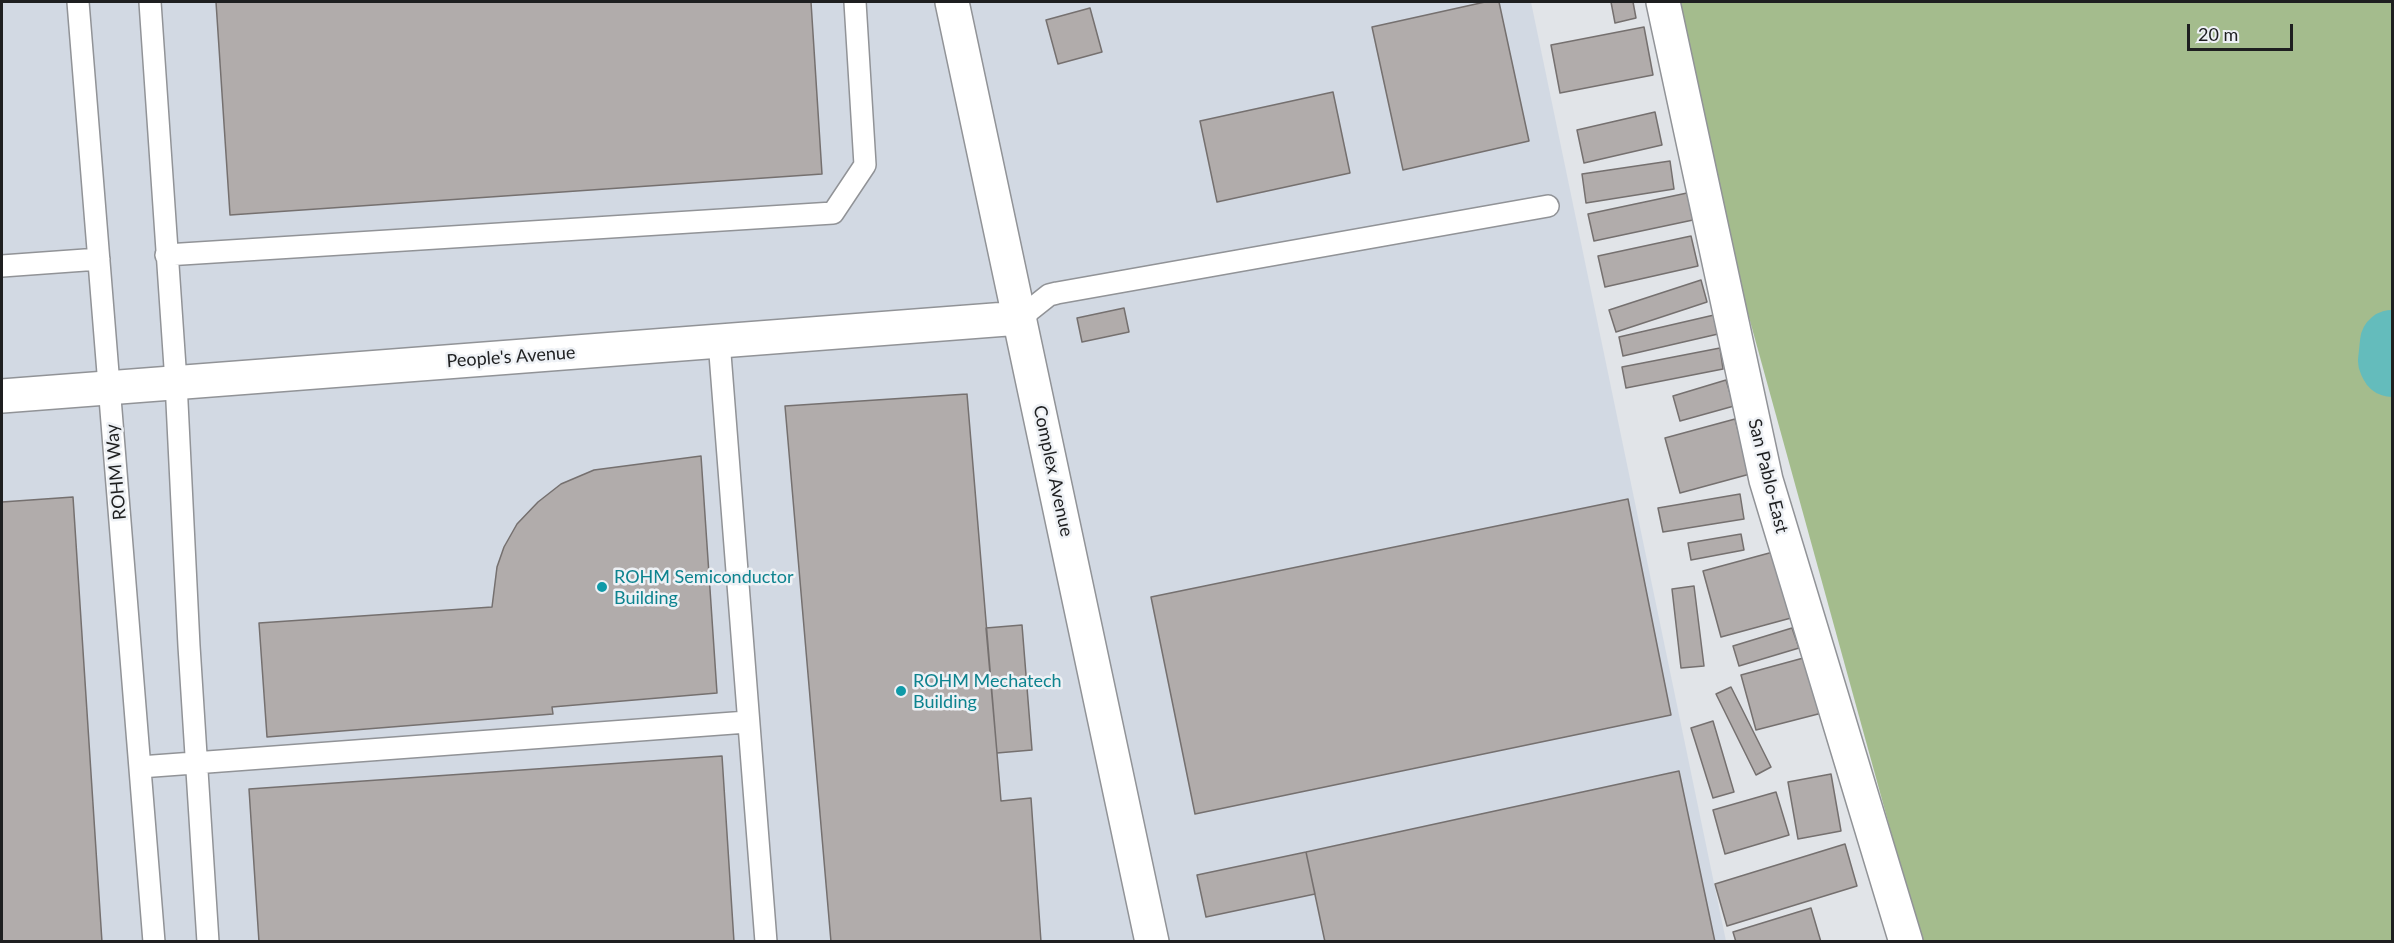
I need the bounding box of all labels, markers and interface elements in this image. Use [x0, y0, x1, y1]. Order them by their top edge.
scale bar [2190, 12, 2296, 50]
text: 20 m [2198, 23, 2238, 45]
street label: People's Avenue [446, 342, 576, 372]
street label: Complex Avenue [1029, 403, 1077, 539]
street label: San Pablo-East [1743, 416, 1793, 536]
street label: ROHM Way [101, 423, 131, 521]
place label: ROHM Semiconductor Building [614, 566, 794, 608]
marker: ROHM Semiconductor Building [595, 580, 609, 594]
place label: ROHM Mechatech Building [913, 670, 1062, 712]
marker: ROHM Mechatech Building [894, 684, 908, 698]

